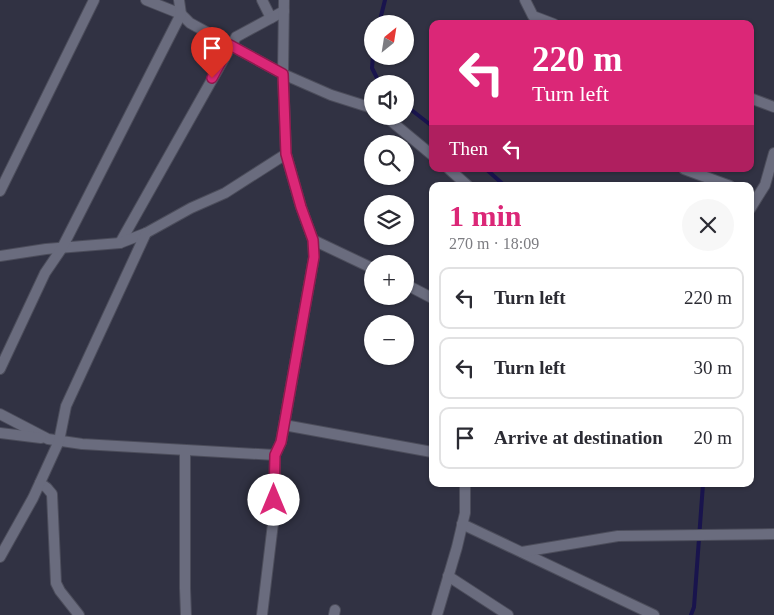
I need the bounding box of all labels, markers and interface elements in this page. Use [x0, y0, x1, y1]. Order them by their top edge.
north arrow [364, 15, 414, 65]
map controls [364, 15, 414, 365]
pin [191, 27, 233, 78]
icon: arrive [198, 34, 226, 62]
icon: left [449, 40, 514, 105]
text: 220 m [532, 40, 622, 79]
button: sound [364, 75, 414, 125]
text: Turn left [532, 81, 609, 106]
button: search [364, 135, 414, 185]
icon: left [498, 135, 526, 163]
text: Then [449, 138, 488, 159]
button: layers [364, 195, 414, 245]
text: 1 min [449, 199, 522, 232]
button: close [682, 199, 734, 251]
text: 270 m · 18:09 [449, 235, 539, 252]
button: + [364, 255, 414, 305]
icon: left [451, 284, 479, 312]
text: Turn left [494, 287, 566, 308]
text: 220 m [684, 287, 732, 308]
button: − [364, 315, 414, 365]
icon: left [451, 354, 479, 382]
text: Turn left [494, 357, 566, 378]
text: 30 m [693, 357, 732, 378]
icon: arrive [451, 424, 479, 452]
text: Arrive at destination [494, 427, 663, 448]
text: 20 m [693, 427, 732, 448]
position arrow [247, 473, 299, 525]

